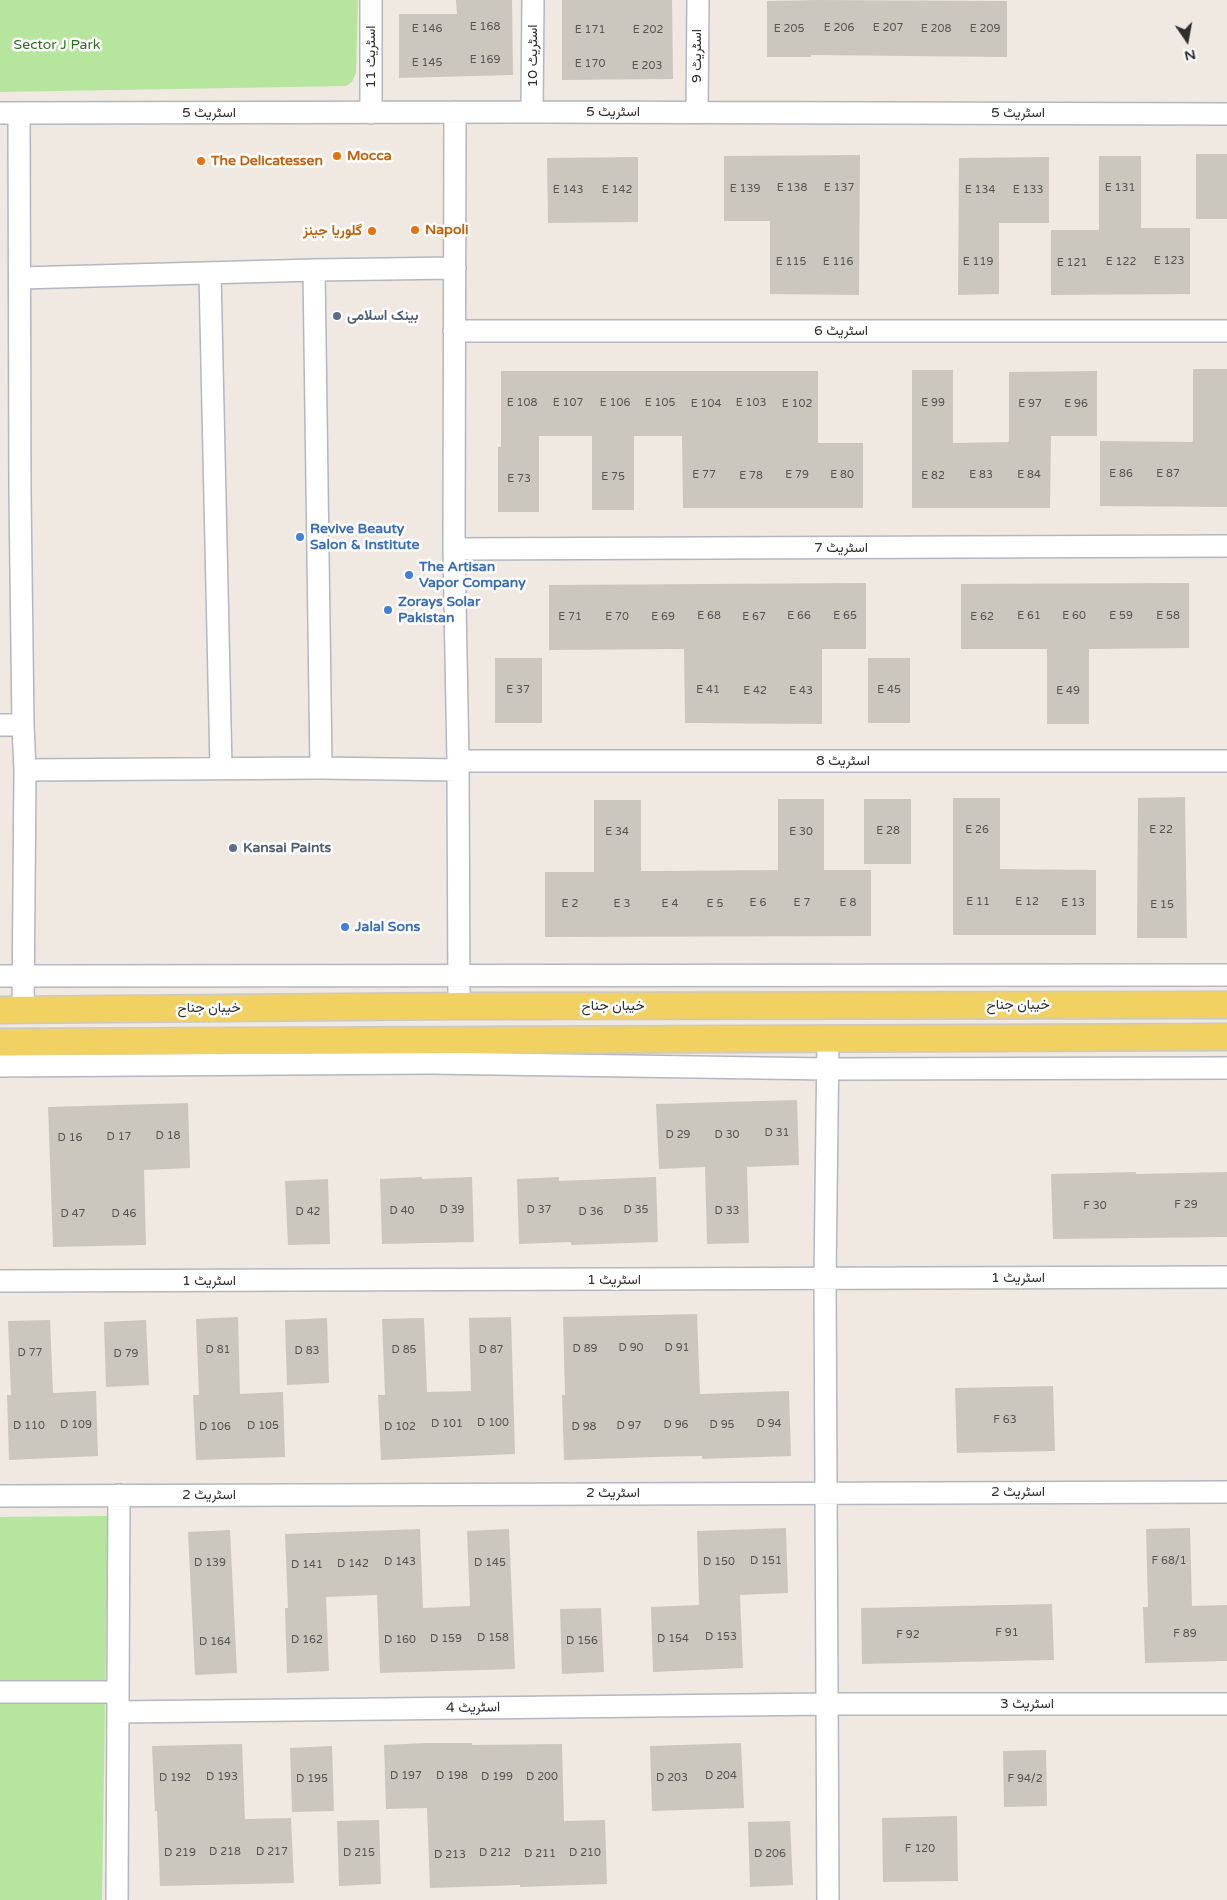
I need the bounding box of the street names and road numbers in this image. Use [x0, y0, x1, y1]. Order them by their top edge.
street label: اسٹریٹ 10 [525, 24, 541, 88]
street label: اسٹریٹ 11 [363, 25, 379, 89]
street label: اسٹریٹ 9 [689, 29, 705, 83]
street label: اسٹریٹ 5 [586, 104, 640, 120]
street label: اسٹریٹ 5 [182, 105, 236, 121]
street label: اسٹریٹ 5 [991, 105, 1045, 121]
street label: اسٹریٹ 6 [814, 323, 868, 339]
street label: اسٹریٹ 7 [814, 540, 868, 556]
street label: اسٹریٹ 8 [816, 753, 870, 769]
street label: خیبان جناح [986, 997, 1050, 1013]
street label: خیبان جناح [581, 998, 645, 1014]
street label: خیبان جناح [177, 1000, 241, 1016]
street label: اسٹریٹ 1 [991, 1270, 1045, 1286]
street label: اسٹریٹ 1 [587, 1272, 641, 1288]
street label: اسٹریٹ 1 [182, 1273, 236, 1289]
street label: اسٹریٹ 2 [991, 1484, 1045, 1500]
street label: اسٹریٹ 2 [586, 1485, 640, 1501]
street label: اسٹریٹ 2 [182, 1487, 236, 1503]
street label: اسٹریٹ 3 [1000, 1696, 1054, 1712]
street label: اسٹریٹ 4 [446, 1699, 500, 1717]

